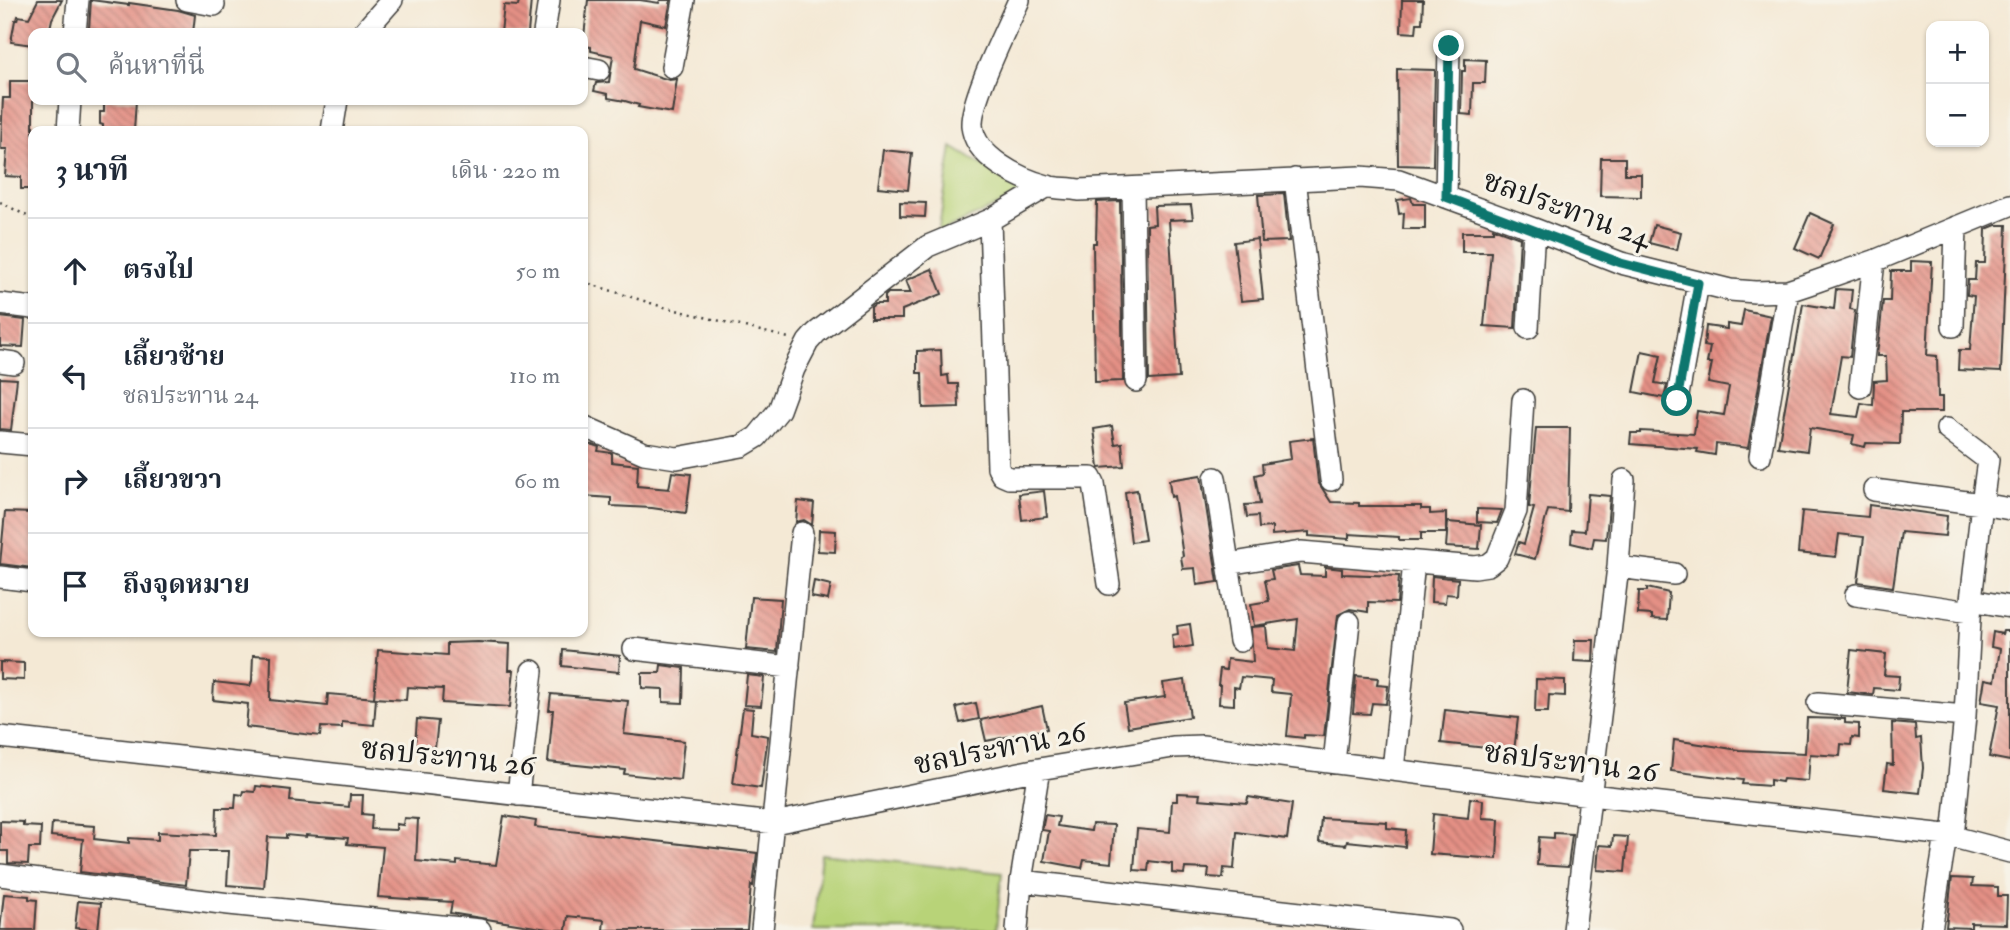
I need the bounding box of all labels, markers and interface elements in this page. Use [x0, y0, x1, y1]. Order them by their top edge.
map controls [1926, 21, 1989, 147]
button: + [1926, 21, 1989, 84]
search box [28, 28, 588, 105]
route end [1433, 30, 1464, 61]
icon: search [52, 48, 90, 86]
text: ค้นหาที่นี่ [108, 50, 205, 82]
button: − [1926, 84, 1989, 147]
text: 3 นาที [56, 152, 129, 189]
text: เดิน · 220 m [450, 156, 560, 185]
street label: ชลประทาน 24 [1478, 162, 1658, 257]
icon: ahead [56, 252, 94, 290]
text: ตรงไป [123, 254, 194, 286]
text: 50 m [516, 256, 560, 285]
text: เลี้ยวซ้าย [123, 341, 225, 373]
icon: left [56, 357, 94, 395]
text: 110 m [509, 361, 560, 390]
text: ชลประทาน 24 [123, 381, 258, 410]
route start [1661, 385, 1692, 416]
icon: right [56, 462, 94, 500]
text: เลี้ยวขวา [123, 464, 222, 496]
text: 60 m [514, 466, 560, 495]
icon: arrive [56, 567, 94, 605]
text: ถึงจุดหมาย [123, 569, 250, 601]
street label: ชลประทาน 26 [911, 713, 1091, 783]
street label: ชลประทาน 26 [359, 729, 539, 785]
street label: ชลประทาน 26 [1482, 733, 1662, 791]

